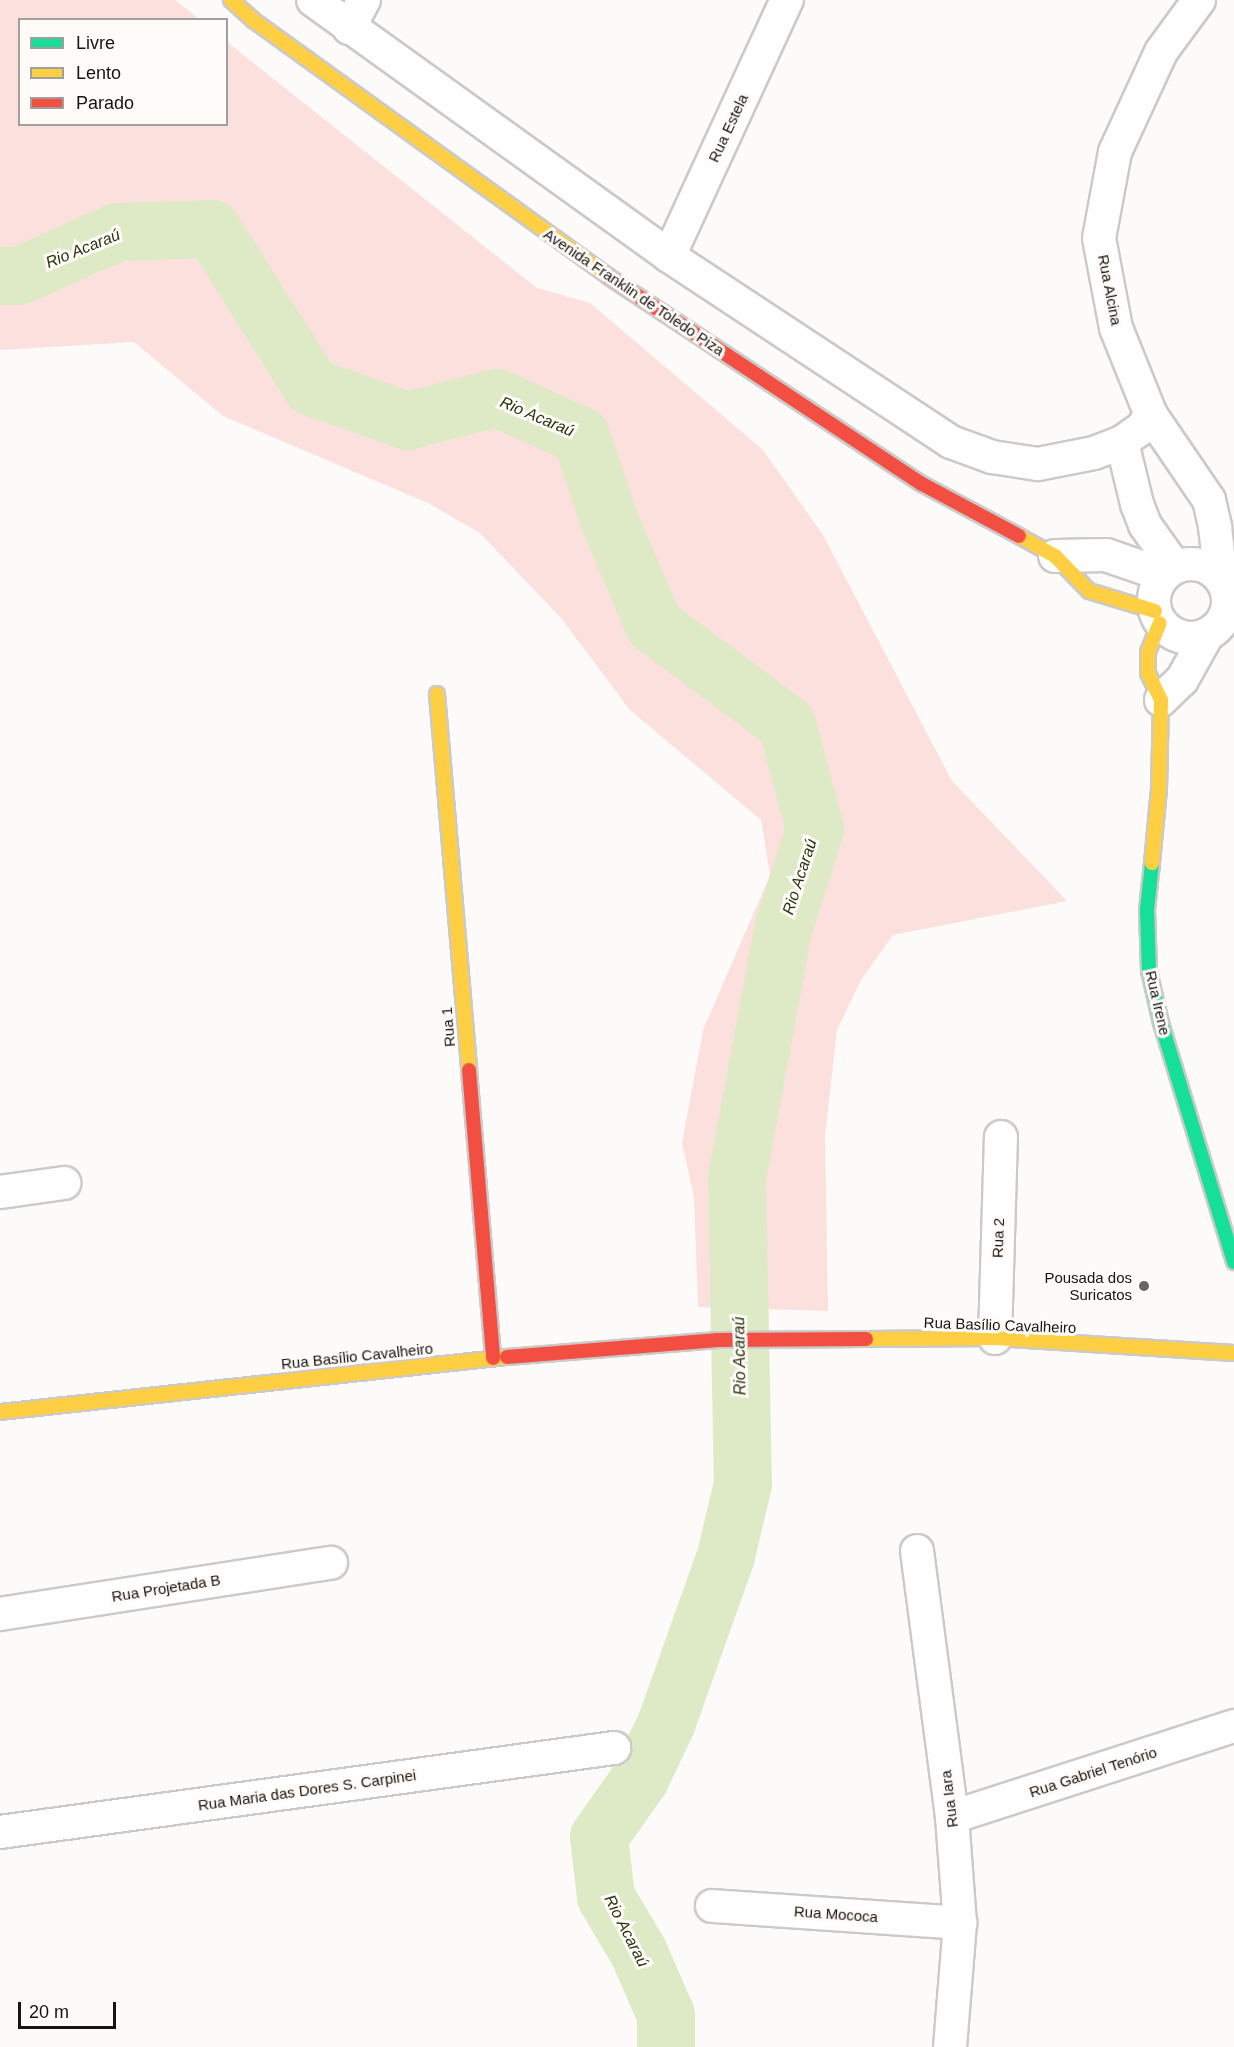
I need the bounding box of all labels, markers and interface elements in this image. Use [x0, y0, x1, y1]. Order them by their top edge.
legend [18, 18, 228, 126]
text: Livre [76, 33, 115, 53]
text: Lento [76, 63, 121, 83]
street label: Rua Estela [704, 91, 752, 165]
text: Parado [76, 93, 134, 113]
water label: Rio Acaraú [43, 225, 123, 273]
street label: Avenida Franklin de Toledo Piza [540, 225, 728, 359]
street label: Rua Alcina [1094, 253, 1126, 327]
water label: Rio Acaraú [497, 393, 577, 441]
water label: Rio Acaraú [779, 836, 821, 918]
street label: Rua Irene [1142, 969, 1174, 1037]
street label: Rua 1 [437, 1006, 459, 1048]
street label: Rua 2 [988, 1218, 1008, 1258]
place label: Pousada dos Suricatos [1044, 1268, 1132, 1303]
marker: Pousada dos Suricatos [1137, 1279, 1151, 1293]
street label: Rua Basílio Cavalheiro [923, 1313, 1077, 1337]
water label: Rio Acaraú [730, 1316, 750, 1396]
street label: Rua Basílio Cavalheiro [280, 1339, 434, 1373]
street label: Rua Projetada B [110, 1571, 222, 1605]
street label: Rua Gabriel Tenório [1027, 1743, 1159, 1801]
street label: Rua Maria das Dores S. Carpinei [197, 1766, 417, 1814]
street label: Rua Iara [937, 1769, 961, 1829]
water label: Rio Acaraú [599, 1891, 653, 1971]
street label: Rua Mococa [793, 1902, 879, 1926]
scale bar [21, 1990, 118, 2028]
text: 20 m [29, 2002, 69, 2022]

